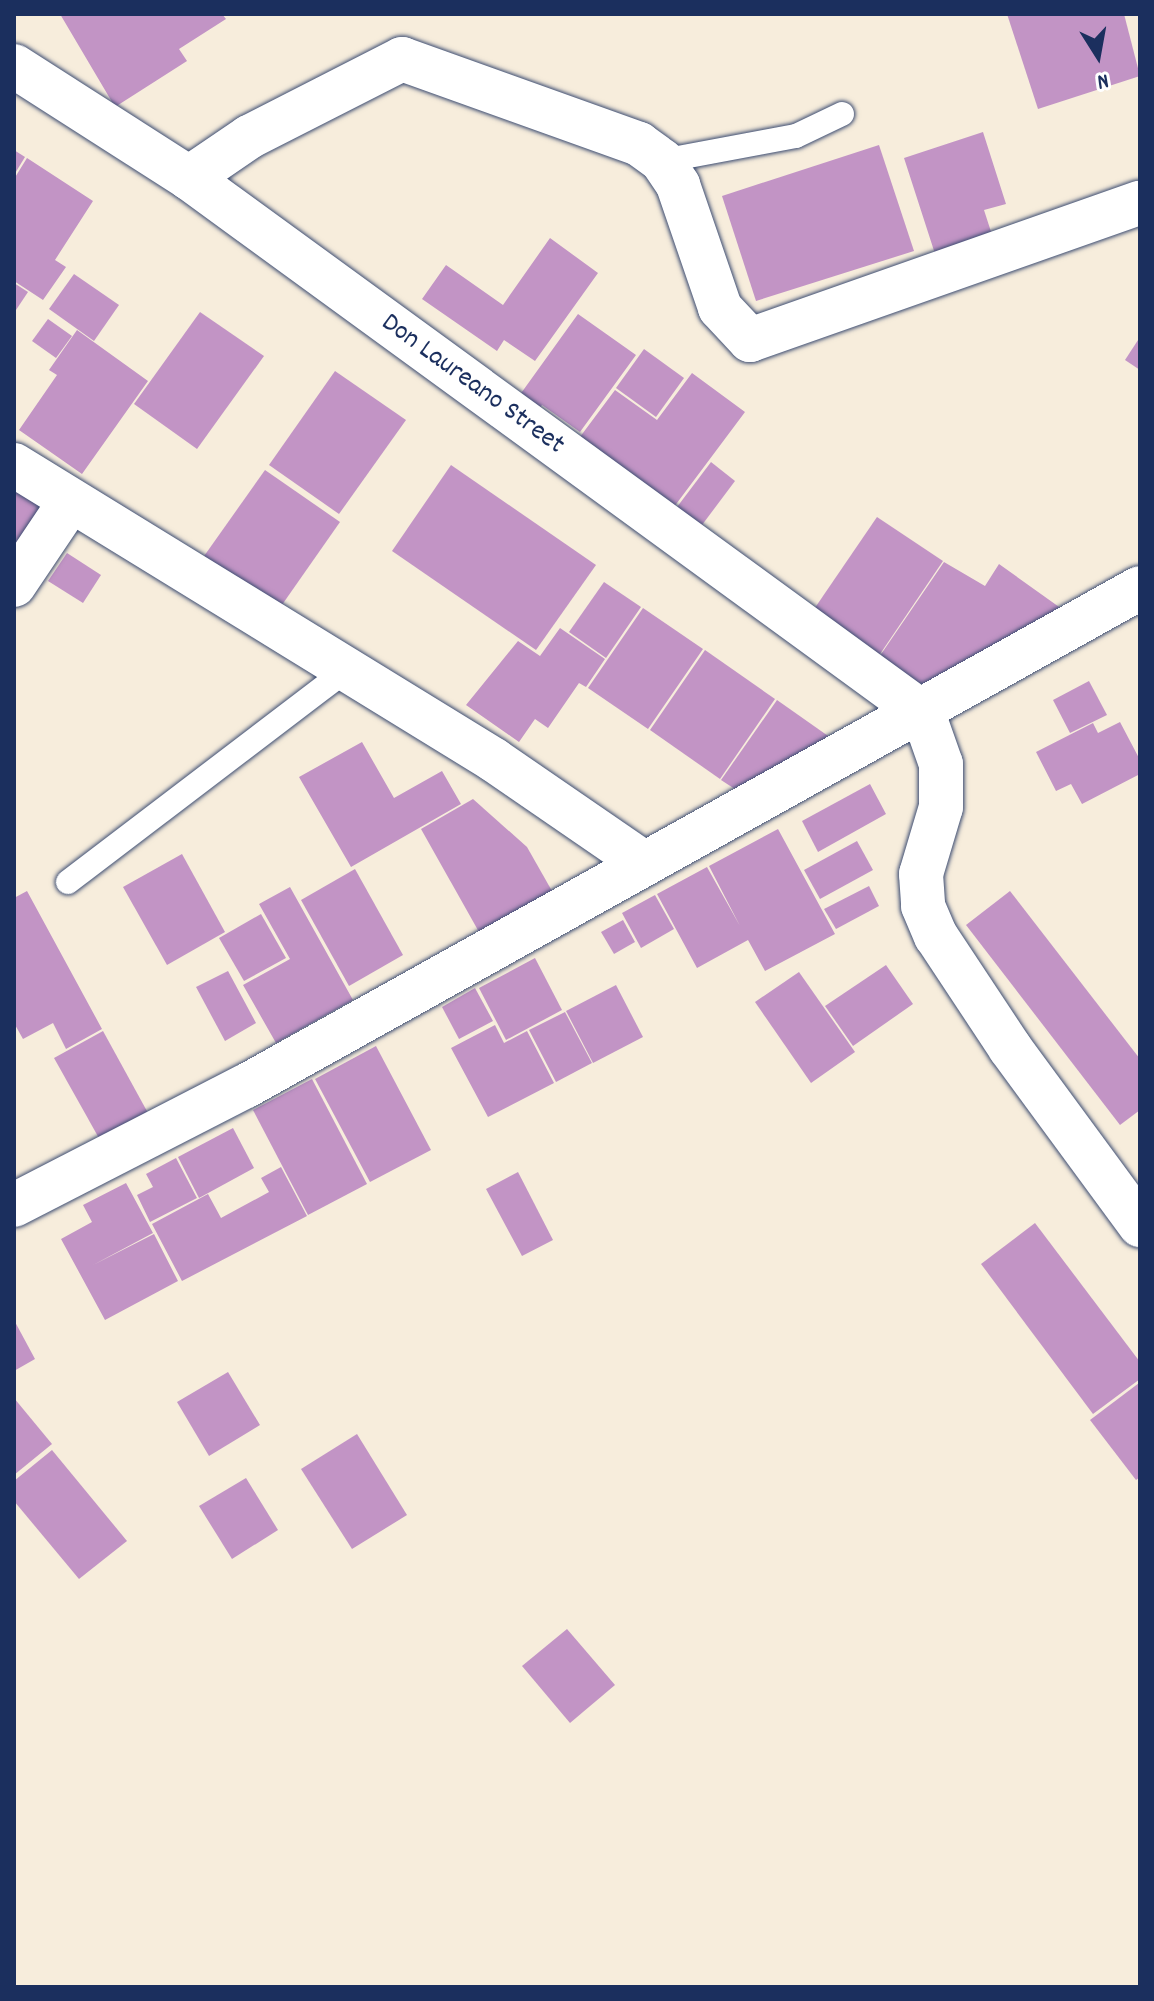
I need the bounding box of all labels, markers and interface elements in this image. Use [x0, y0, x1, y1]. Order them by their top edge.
north arrow [1058, 16, 1138, 96]
text: N [1094, 64, 1111, 96]
street label: Don Laureano Street [374, 307, 570, 463]

